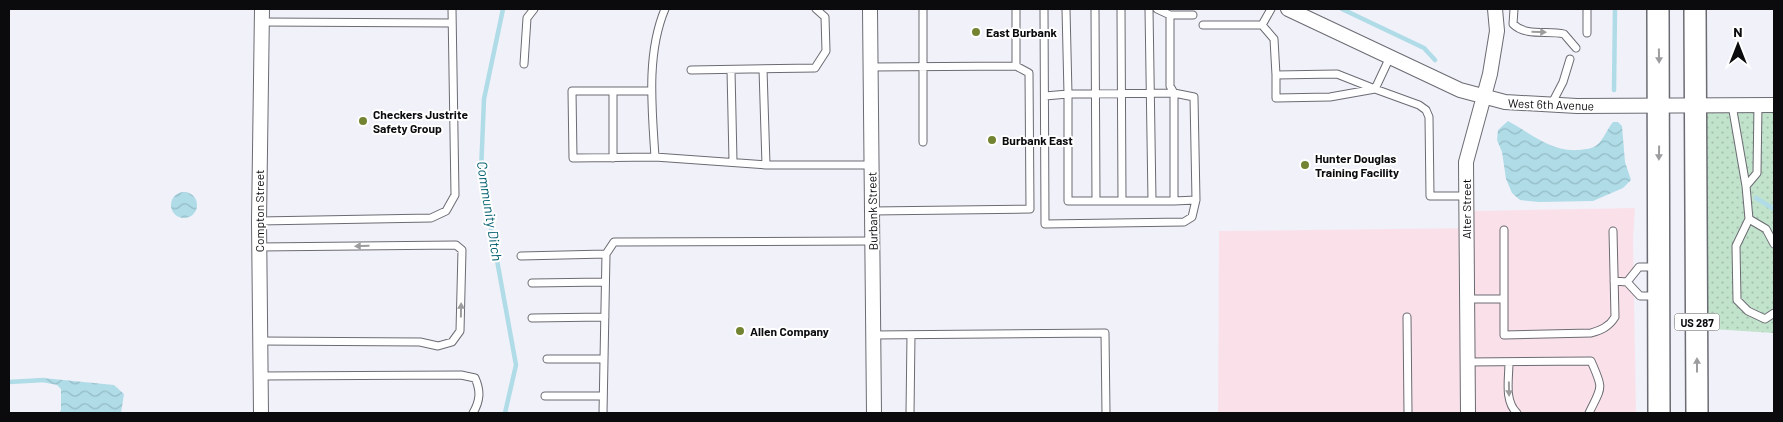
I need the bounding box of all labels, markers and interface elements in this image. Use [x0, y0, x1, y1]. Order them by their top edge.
north arrow [1713, 20, 1763, 70]
text: N [1733, 23, 1743, 40]
place label: East Burbank [986, 25, 1058, 39]
marker: East Burbank [970, 26, 982, 38]
one-way arrow [1531, 28, 1547, 36]
one-way arrow [1655, 49, 1663, 65]
street label: West 6th Avenue [1508, 95, 1594, 113]
place label: Checkers Justrite Safety Group [373, 107, 468, 135]
marker: Checkers Justrite Safety Group [357, 115, 369, 127]
place label: Burbank East [1002, 133, 1073, 147]
marker: Burbank East [986, 134, 998, 146]
one-way arrow [1655, 145, 1663, 161]
place label: Hunter Douglas Training Facility [1315, 151, 1399, 179]
marker: Hunter Douglas Training Facility [1299, 159, 1311, 171]
water label: Community Ditch [474, 160, 506, 262]
street label: Compton Street [252, 170, 266, 252]
street label: Burbank Street [864, 172, 880, 250]
street label: Alter Street [1459, 179, 1473, 239]
one-way arrow [354, 242, 370, 250]
one-way arrow [457, 302, 465, 318]
road number: US 287 [1674, 314, 1720, 331]
place label: Allen Company [750, 324, 829, 338]
marker: Allen Company [734, 325, 746, 337]
one-way arrow [1693, 356, 1701, 372]
one-way arrow [1505, 381, 1513, 397]

